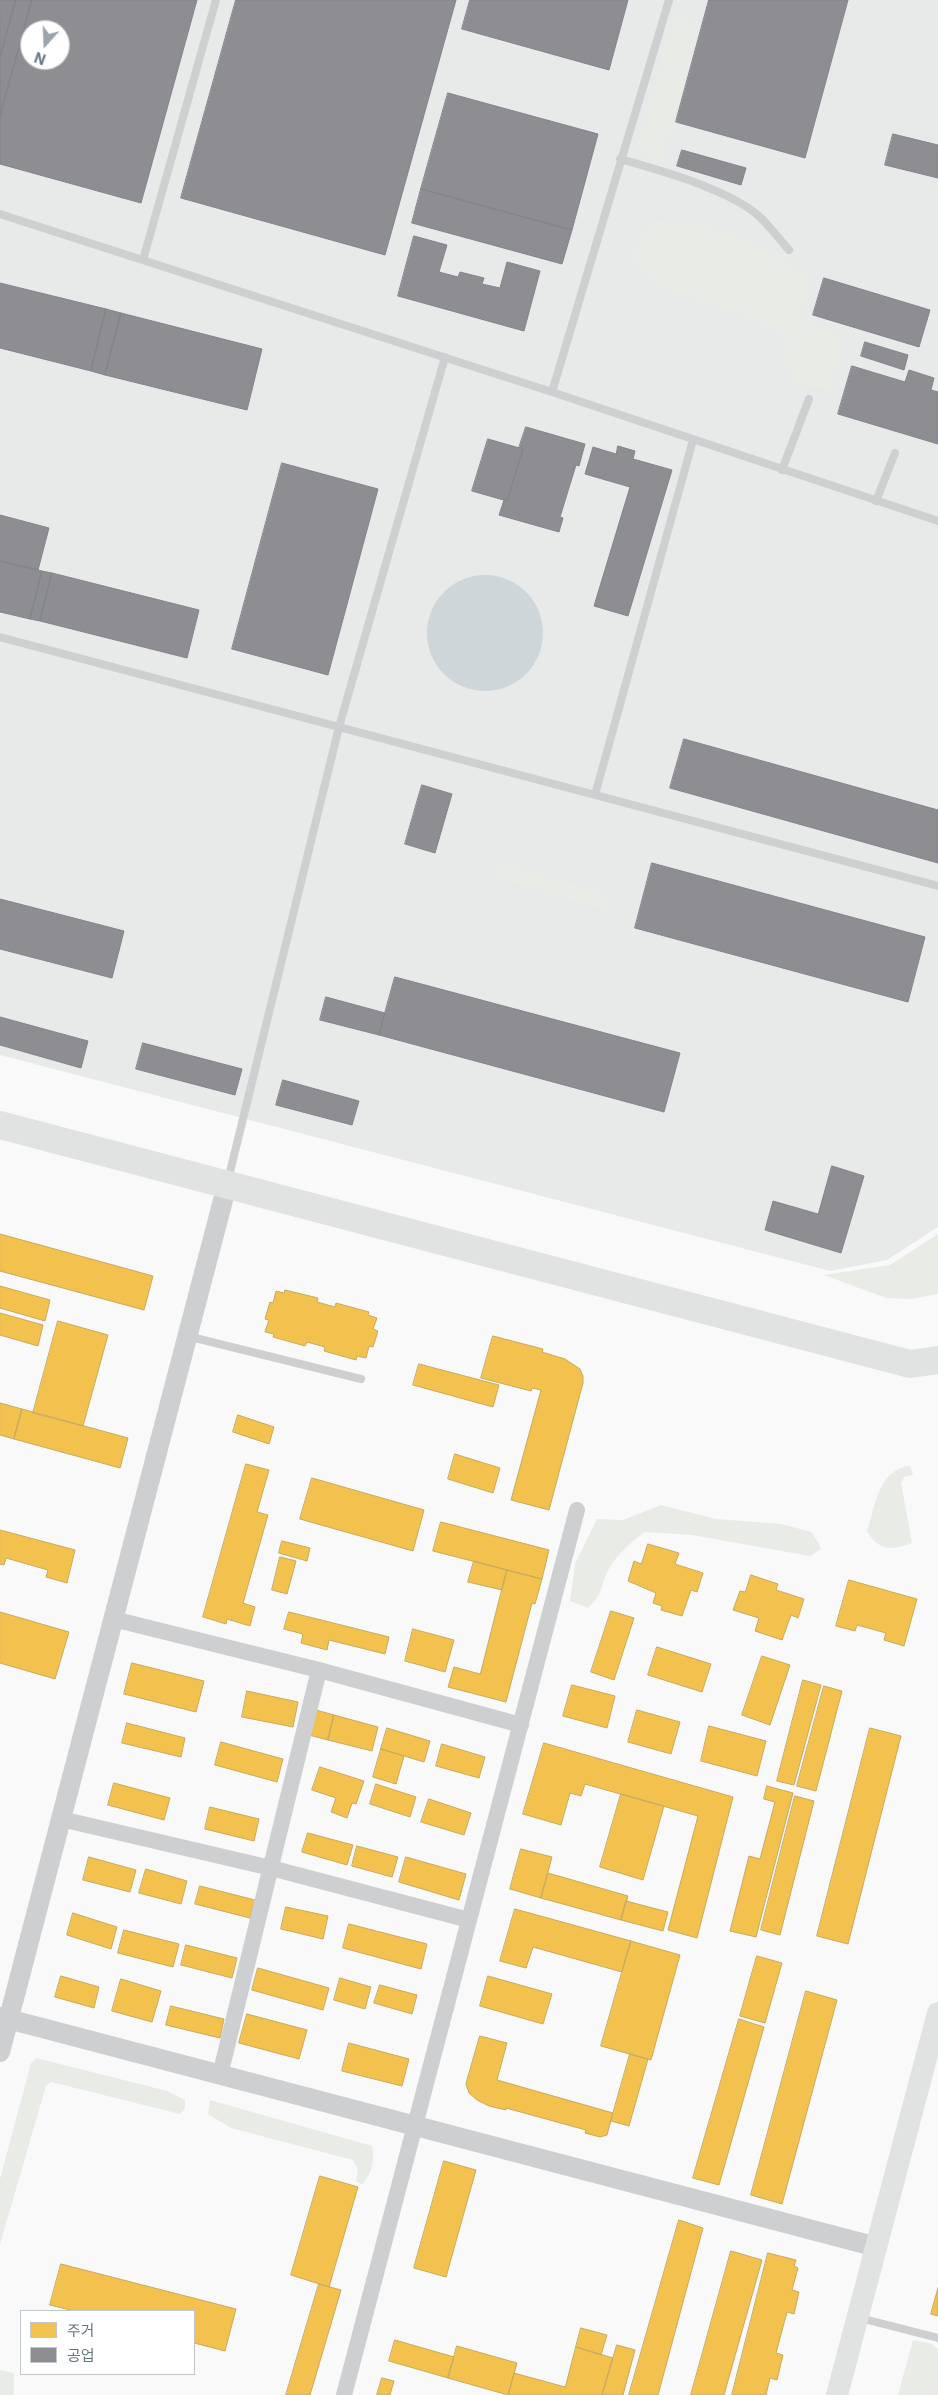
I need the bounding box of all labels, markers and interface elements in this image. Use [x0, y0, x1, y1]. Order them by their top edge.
north arrow [20, 20, 70, 70]
text: N [32, 49, 48, 68]
legend [20, 2310, 195, 2375]
text: 주거 [67, 2321, 95, 2340]
text: 공업 [67, 2346, 95, 2365]

